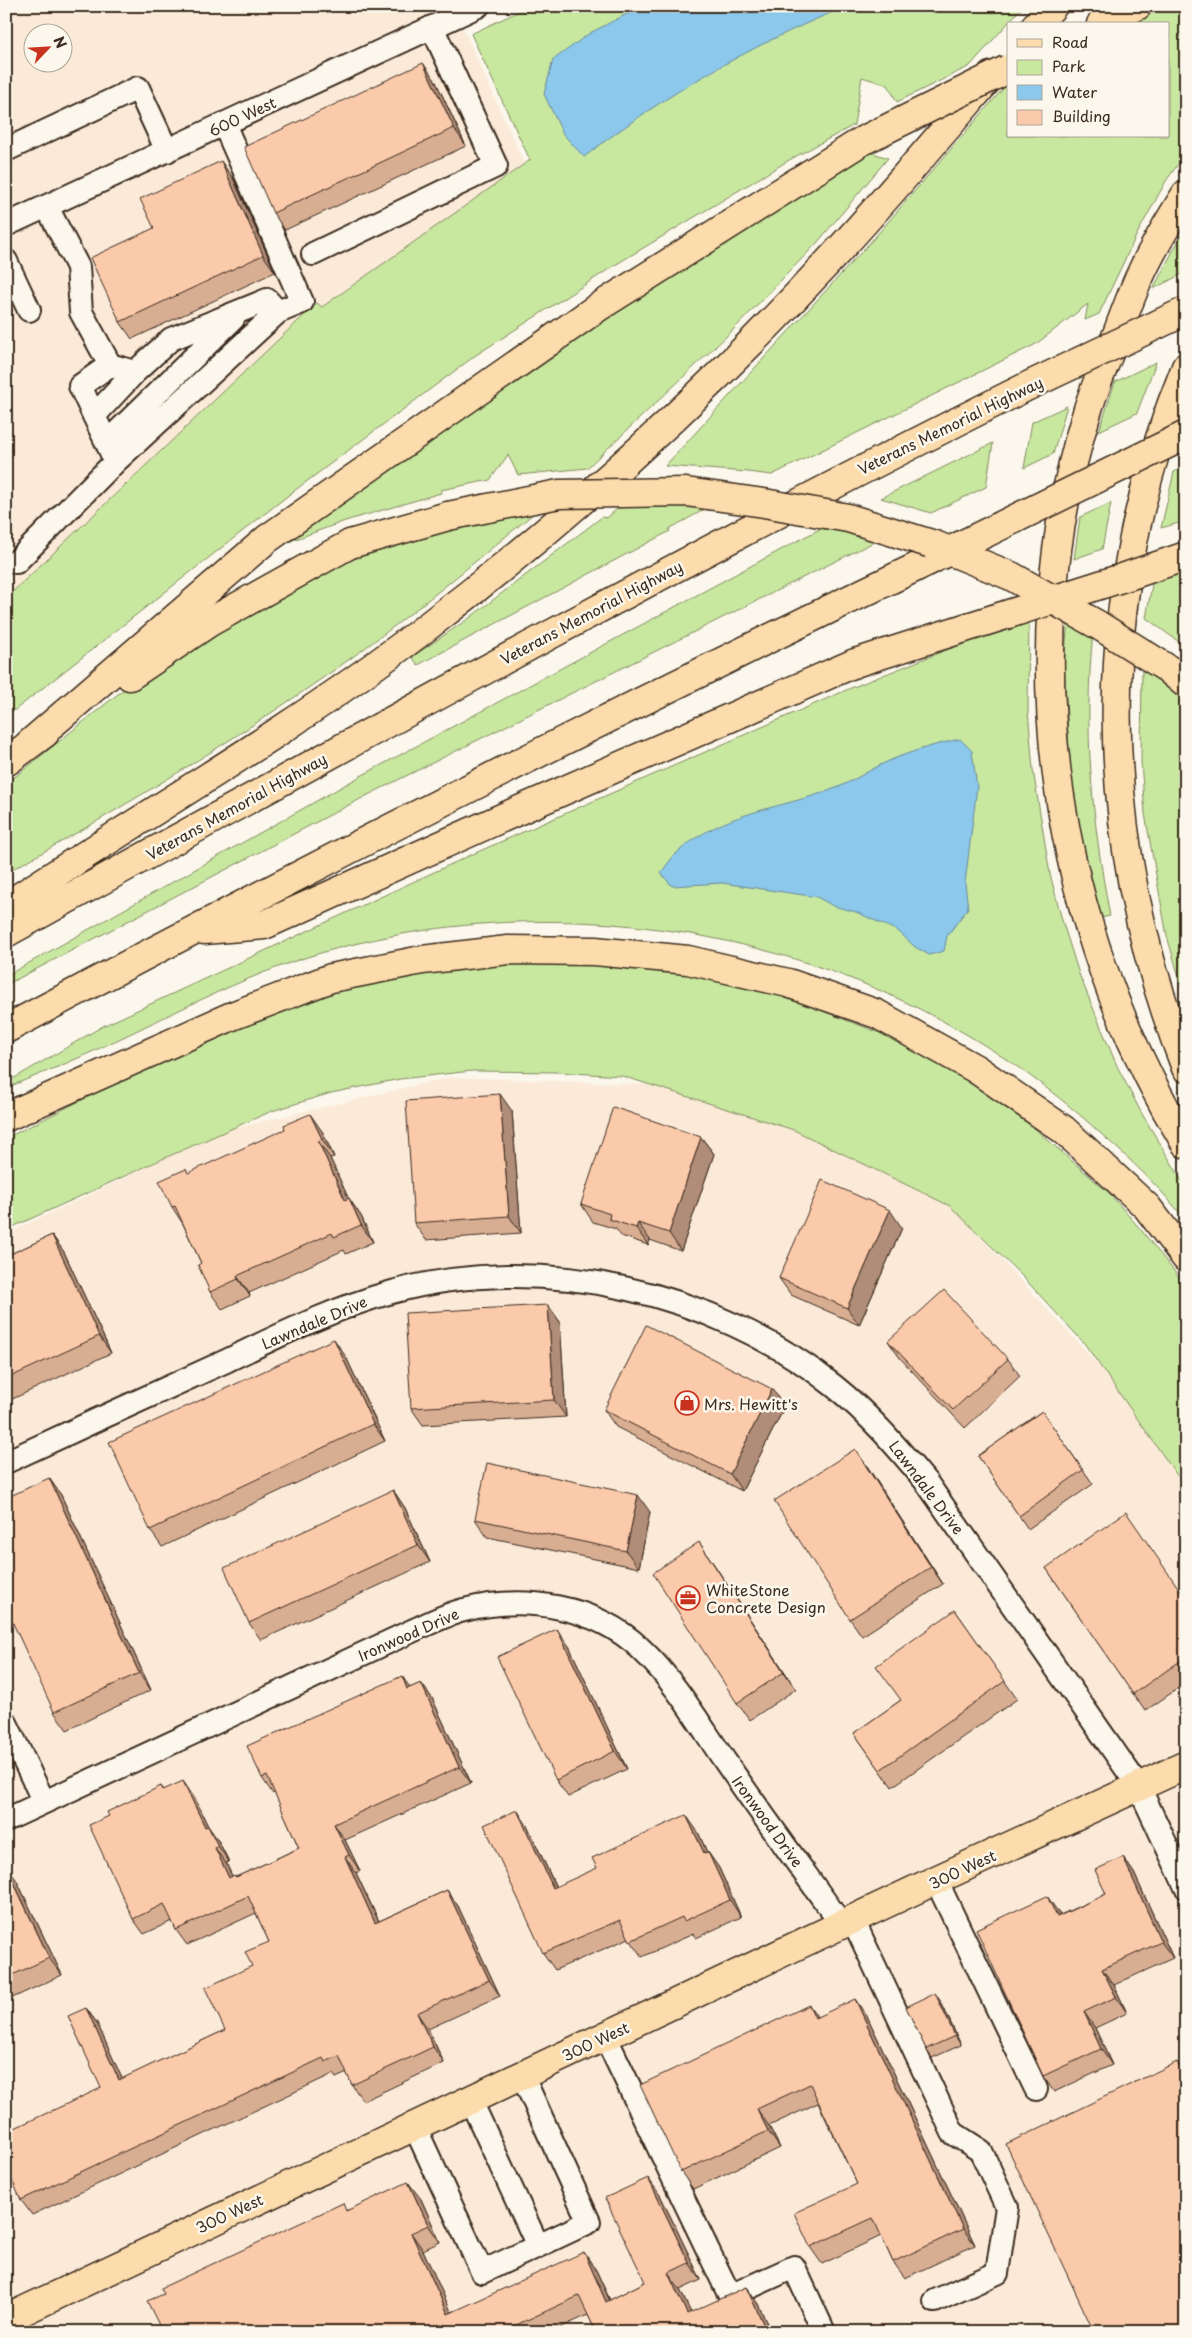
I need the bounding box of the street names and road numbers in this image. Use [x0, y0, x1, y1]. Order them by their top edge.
street label: 600 West [204, 90, 280, 142]
street label: Veterans Memorial Highway [853, 370, 1047, 480]
street label: Veterans Memorial Highway [496, 554, 686, 670]
street label: Veterans Memorial Highway [141, 747, 331, 865]
street label: Lawndale Drive [258, 1289, 370, 1355]
street label: Lawndale Drive [884, 1435, 970, 1539]
street label: Ironwood Drive [354, 1601, 462, 1667]
street label: Ironwood Drive [727, 1770, 809, 1872]
street label: 300 West [925, 1843, 999, 1895]
street label: 300 West [558, 2015, 632, 2067]
street label: 300 West [192, 2187, 266, 2239]

